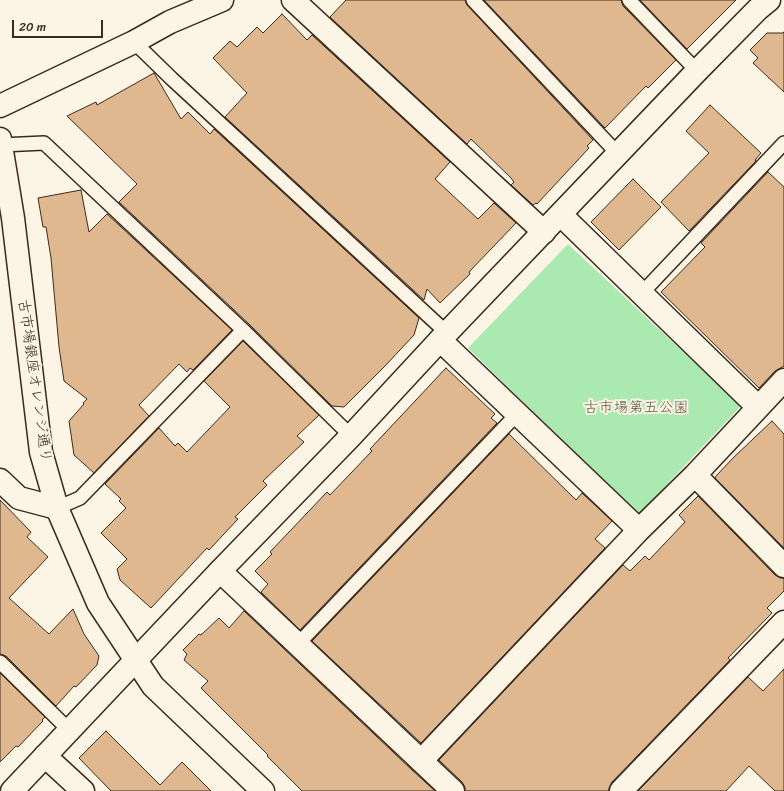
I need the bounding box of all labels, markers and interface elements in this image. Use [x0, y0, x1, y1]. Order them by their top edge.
scale bar [14, 12, 105, 38]
text: 20 m [19, 16, 46, 38]
street label: 古市場銀座オレンジ通り [14, 298, 54, 464]
park label: 古市場第五公園 [584, 399, 688, 417]

